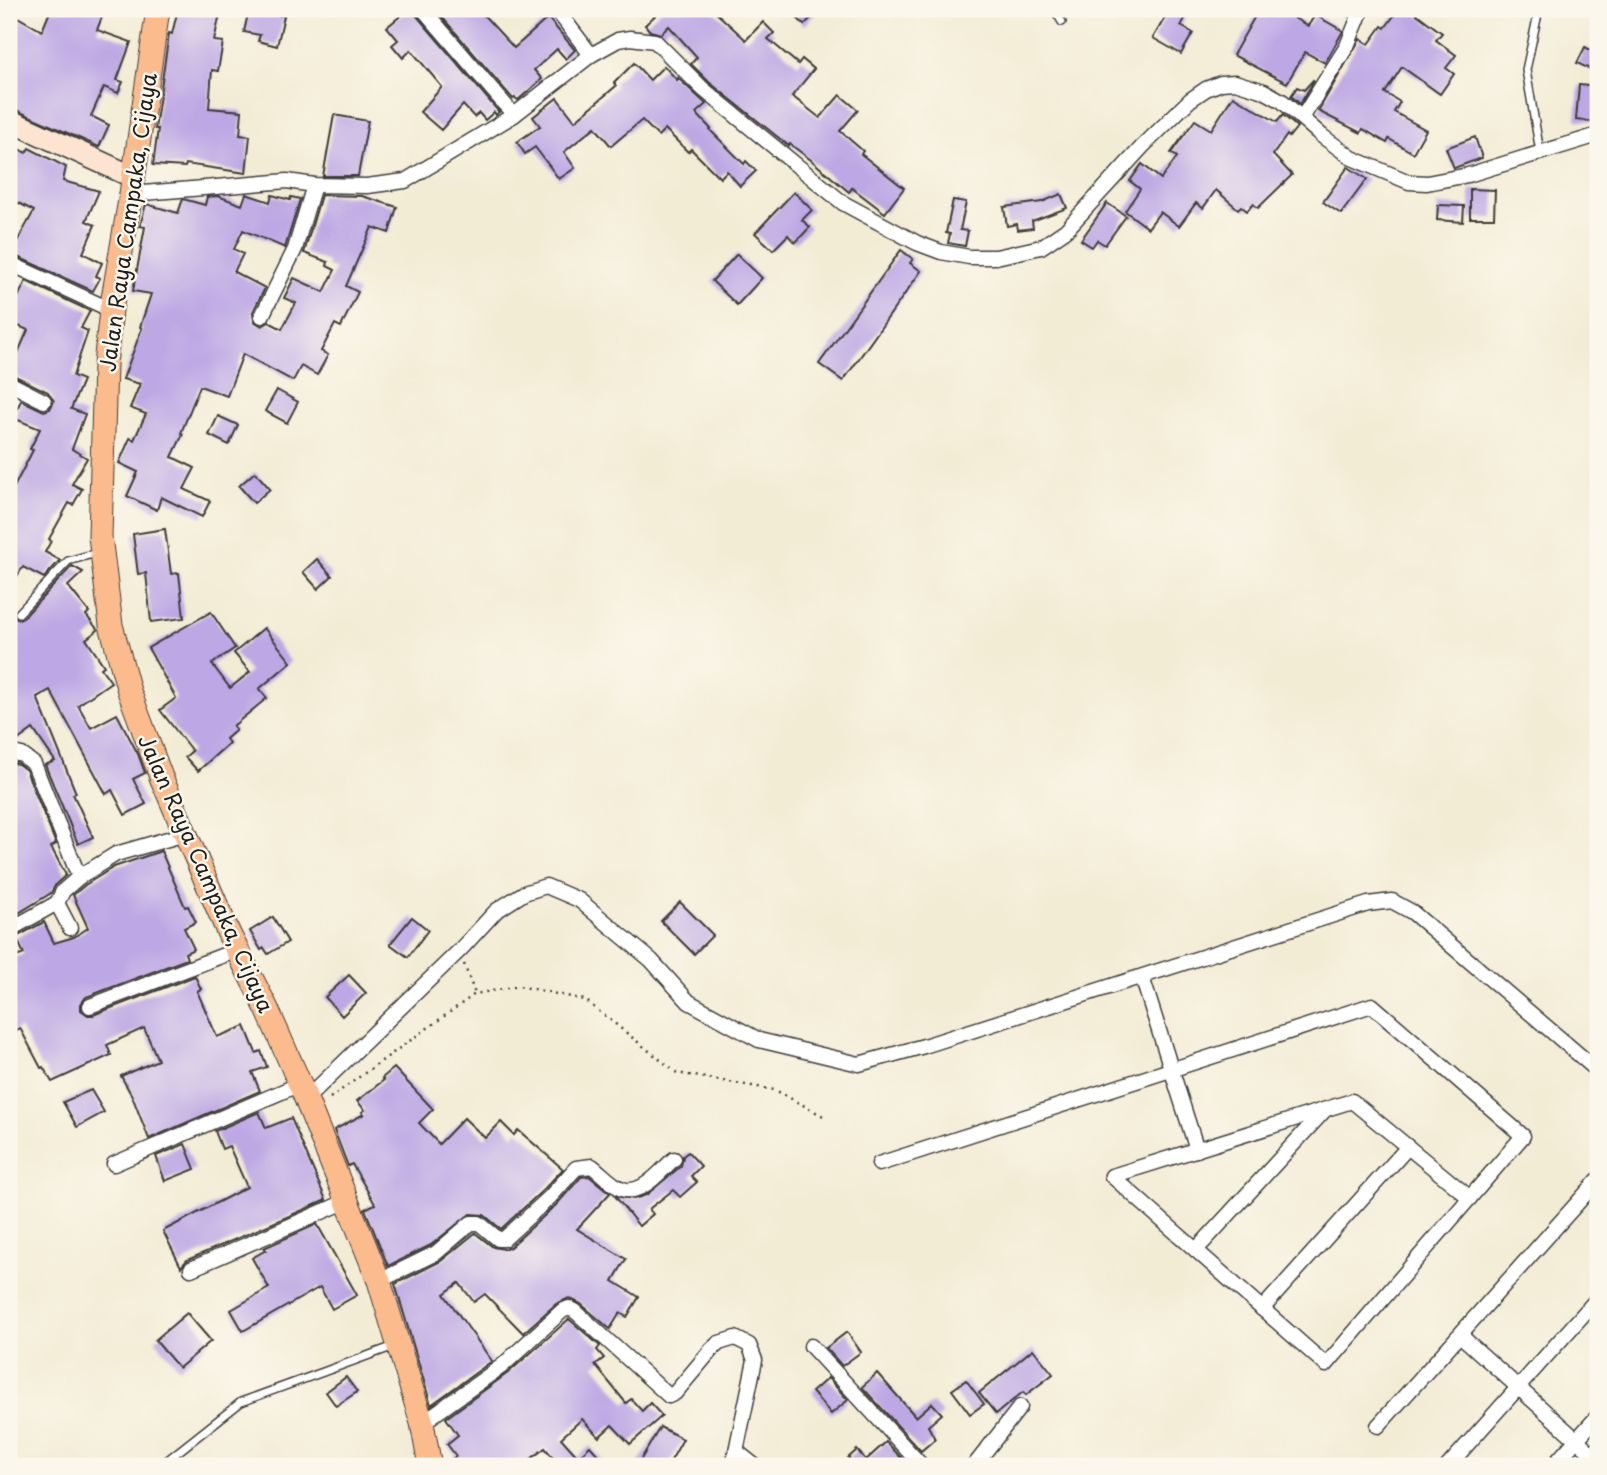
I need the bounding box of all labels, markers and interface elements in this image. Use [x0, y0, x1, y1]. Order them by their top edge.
street label: Jalan Raya Campaka, Cijaya [90, 70, 164, 373]
street label: Jalan Raya Campaka, Cijaya [131, 729, 283, 1018]

